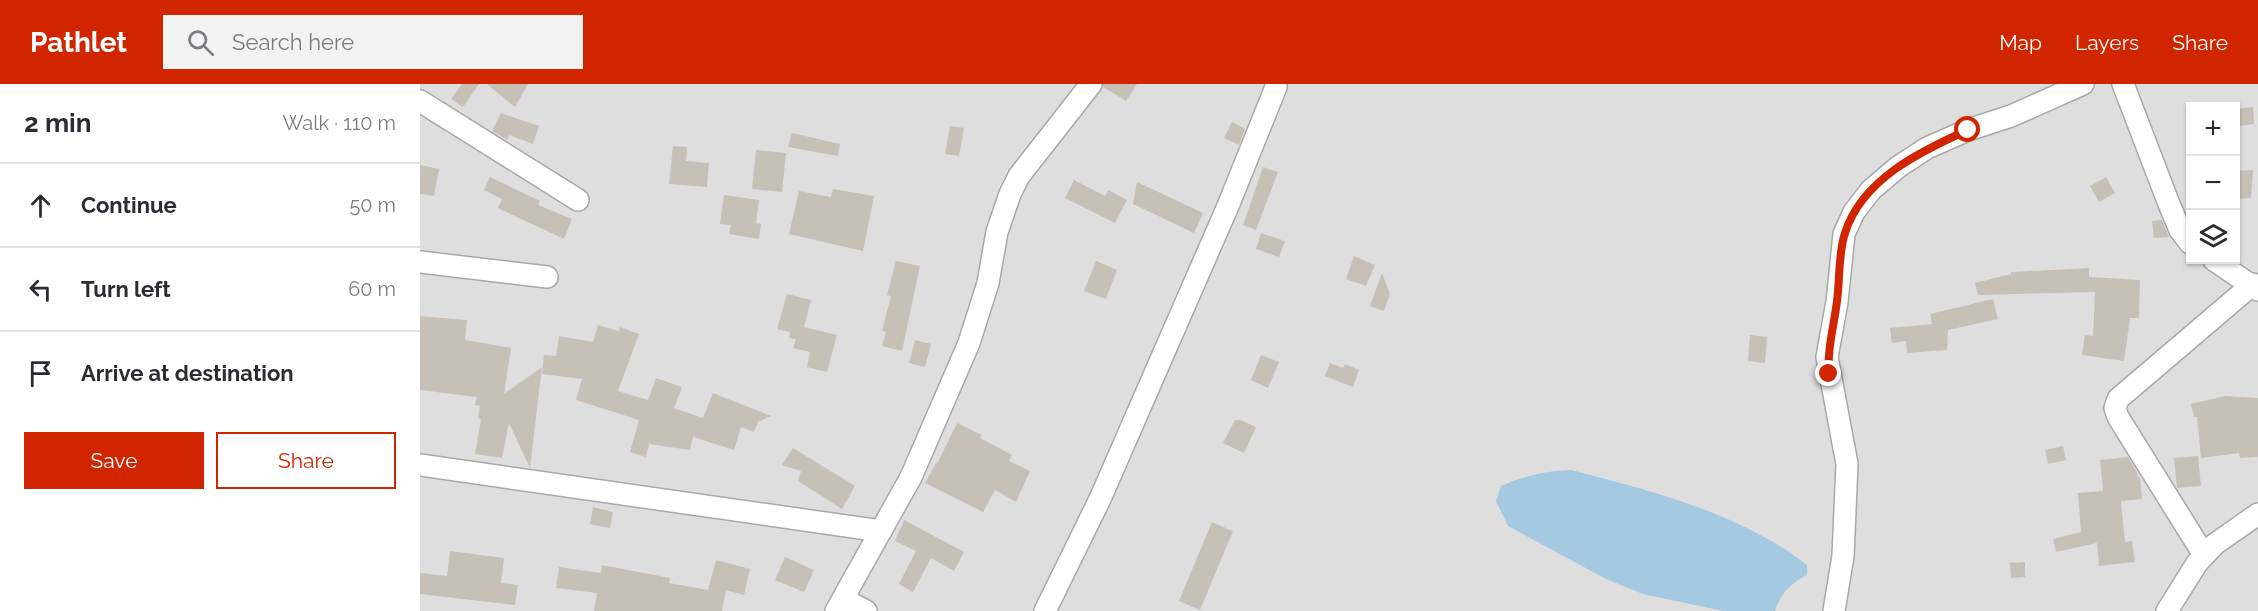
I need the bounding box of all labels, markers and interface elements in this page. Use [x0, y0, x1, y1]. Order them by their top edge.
search box [163, 15, 583, 69]
text: Pathlet [30, 26, 127, 59]
icon: search [184, 26, 217, 59]
text: Search here [232, 29, 354, 55]
text: Map [1999, 30, 2042, 55]
text: Layers [2075, 30, 2139, 55]
text: Share [2172, 30, 2228, 55]
map controls [2186, 102, 2240, 264]
button: + [2186, 102, 2240, 156]
text: 2 min [24, 108, 91, 138]
text: Walk · 110 m [282, 111, 396, 135]
route start [1954, 116, 1980, 142]
button: − [2186, 156, 2240, 210]
icon: ahead [24, 189, 57, 222]
text: Continue [81, 192, 177, 218]
text: 50 m [349, 193, 396, 217]
button: layers [2186, 210, 2240, 264]
icon: left [24, 273, 57, 306]
text: Turn left [81, 276, 171, 302]
text: 60 m [348, 277, 396, 301]
icon: arrive [24, 357, 57, 390]
text: Arrive at destination [81, 360, 294, 386]
route end [1815, 360, 1841, 386]
button: Save [24, 432, 204, 489]
button: Share [216, 432, 396, 489]

